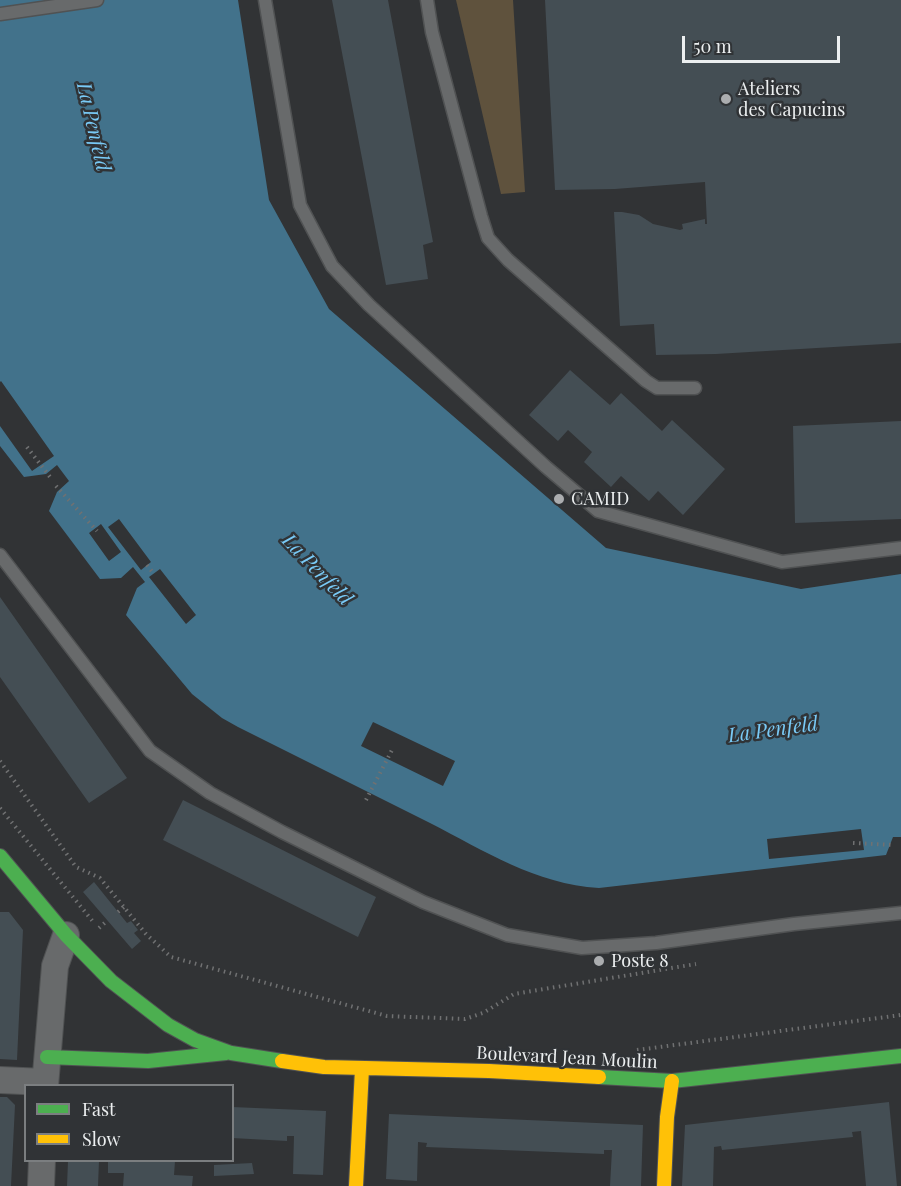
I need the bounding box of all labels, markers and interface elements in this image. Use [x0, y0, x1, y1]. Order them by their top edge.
scale bar [685, 24, 842, 62]
text: 50 m [693, 34, 732, 58]
place label: Ateliers des Capucins [738, 78, 845, 121]
water label: La Penfeld [71, 80, 115, 174]
marker: Ateliers des Capucins [719, 92, 733, 106]
place label: CAMID [571, 488, 629, 510]
marker: CAMID [552, 492, 566, 506]
water label: La Penfeld [277, 529, 357, 611]
water label: La Penfeld [727, 712, 819, 748]
place label: Poste 8 [611, 950, 669, 972]
marker: Poste 8 [592, 954, 606, 968]
street label: Boulevard Jean Moulin [476, 1042, 658, 1074]
legend [24, 1084, 234, 1162]
text: Fast [82, 1097, 115, 1121]
text: Slow [82, 1127, 120, 1151]

